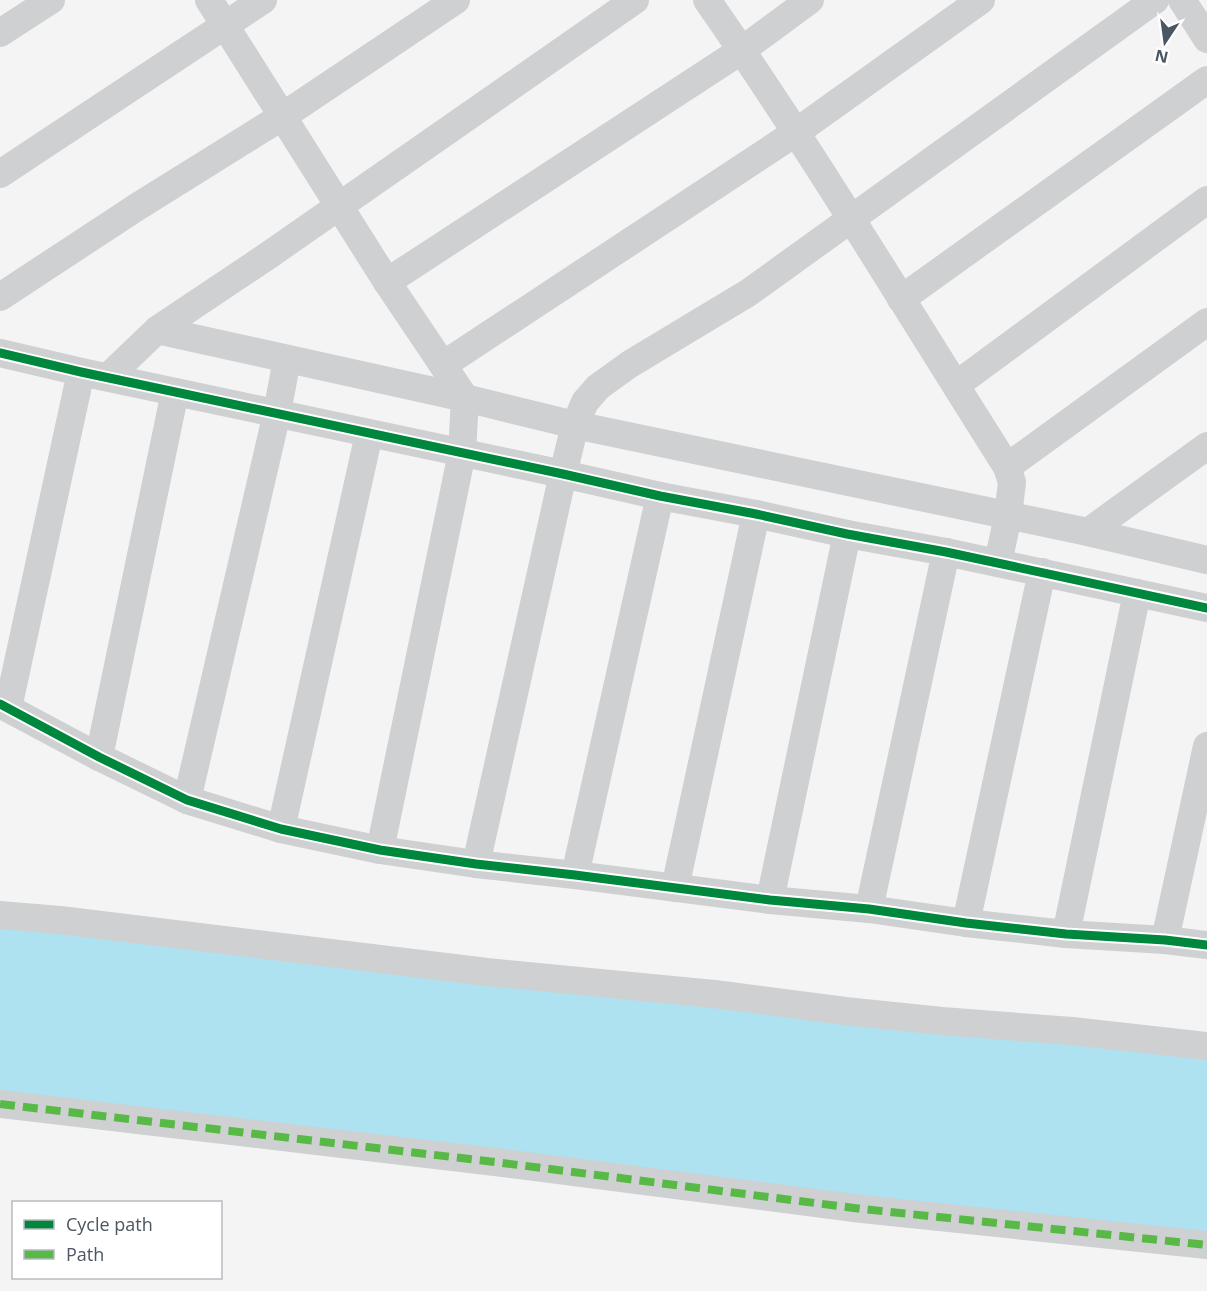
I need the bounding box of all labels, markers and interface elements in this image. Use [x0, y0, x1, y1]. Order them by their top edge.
north arrow [1135, 12, 1195, 72]
text: N [1153, 44, 1170, 69]
legend [12, 1201, 222, 1279]
text: Cycle path [66, 1212, 153, 1236]
text: Path [66, 1242, 104, 1266]

